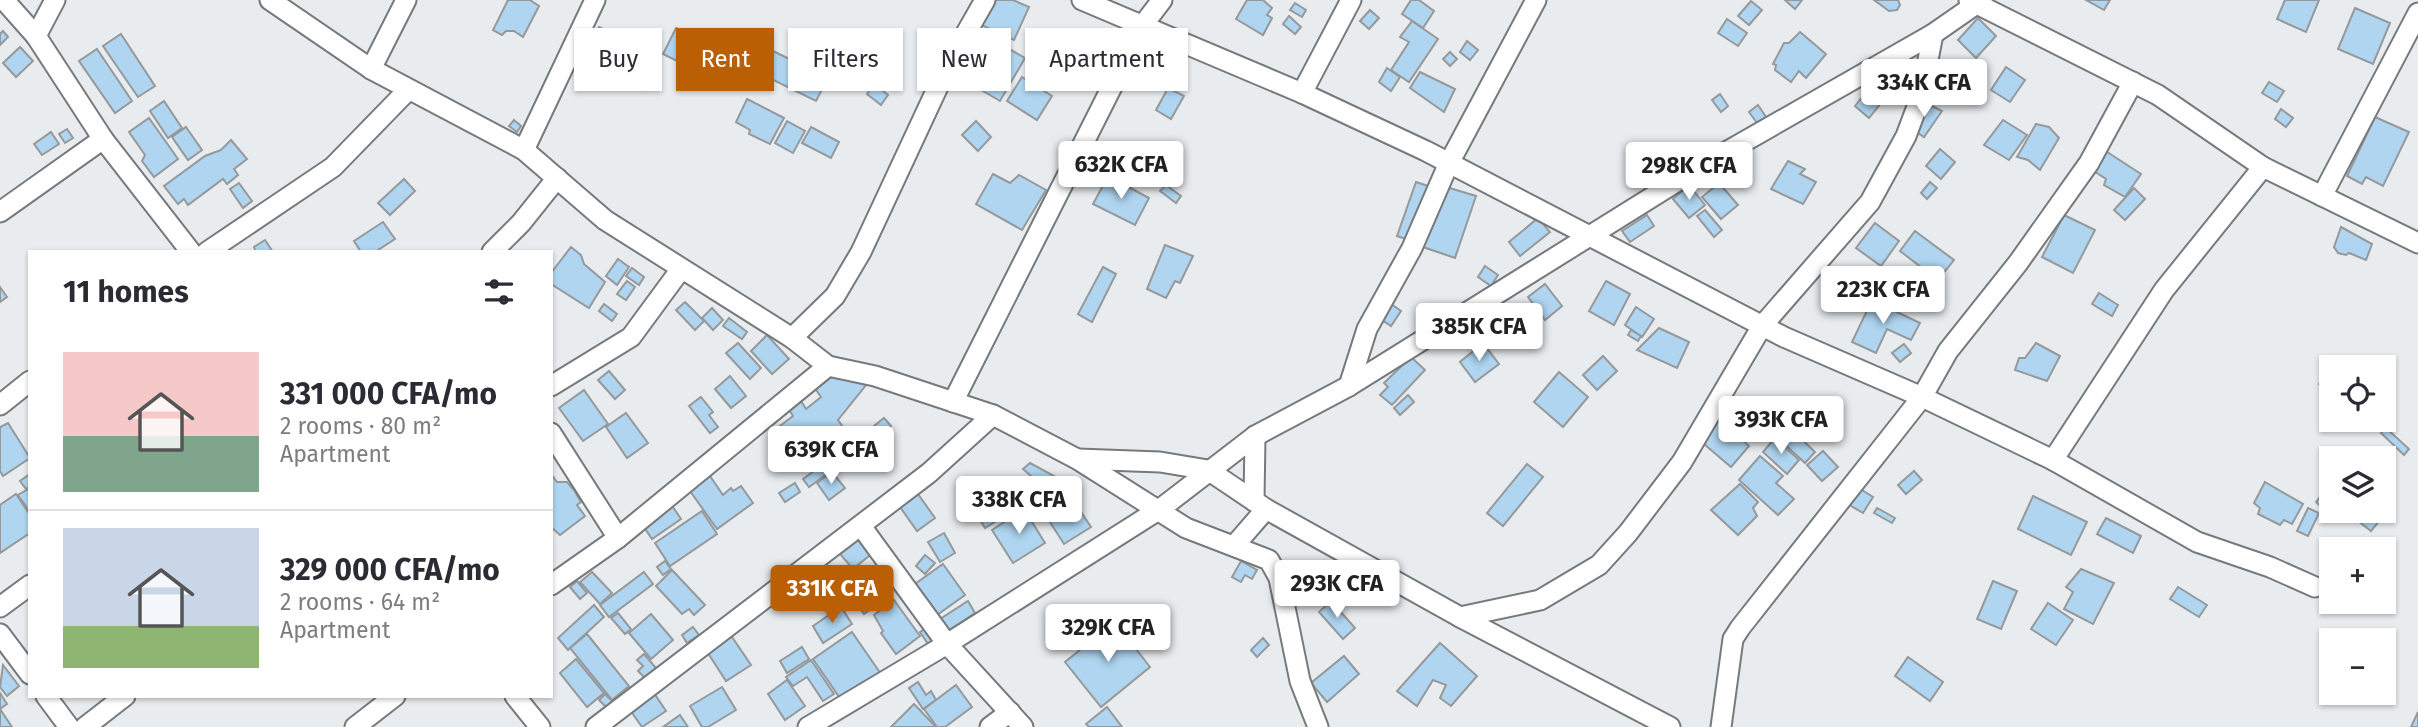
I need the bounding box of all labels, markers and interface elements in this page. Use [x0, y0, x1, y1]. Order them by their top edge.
chip: Buy [574, 28, 662, 91]
chip: Rent [676, 28, 774, 91]
chip: Filters [788, 28, 903, 91]
chip: New [917, 28, 1011, 91]
chip: Apartment [1025, 28, 1188, 91]
pin: 334K CFA [1852, 60, 1996, 119]
text: 334K CFA [1877, 68, 1971, 96]
pin: 632K CFA [1049, 142, 1193, 201]
pin: 298K CFA [1617, 142, 1761, 202]
text: 632K CFA [1074, 150, 1168, 178]
text: 298K CFA [1642, 151, 1736, 179]
pin: 223K CFA [1811, 266, 1955, 326]
icon: filters [480, 273, 518, 311]
text: 11 homes [63, 274, 189, 310]
text: 223K CFA [1837, 275, 1929, 303]
pin: 385K CFA [1407, 304, 1551, 363]
text: 385K CFA [1432, 312, 1526, 340]
map controls [2319, 355, 2396, 705]
button: locate [2319, 355, 2396, 432]
text: 331 000 CFA/mo [280, 376, 497, 412]
icon: home [119, 380, 203, 464]
pin: 393K CFA [1709, 396, 1853, 456]
text: 393K CFA [1735, 405, 1827, 433]
text: 2 rooms · 80 m² [280, 412, 441, 440]
pin: 639K CFA [759, 426, 903, 486]
text: 639K CFA [784, 435, 878, 463]
text: Apartment [280, 440, 390, 468]
button: layers [2319, 446, 2396, 523]
pin: 338K CFA [947, 476, 1091, 536]
text: 338K CFA [972, 485, 1066, 513]
button: + [2319, 537, 2396, 614]
text: 329 000 CFA/mo [280, 552, 500, 588]
icon: home [119, 556, 203, 640]
pin: 293K CFA [1265, 560, 1409, 620]
pin: 331K CFA [760, 566, 904, 625]
text: 293K CFA [1291, 569, 1383, 597]
text: 331K CFA [787, 574, 877, 602]
text: 2 rooms · 64 m² [280, 588, 440, 616]
pin: 329K CFA [1036, 604, 1180, 664]
text: 329K CFA [1061, 613, 1155, 641]
text: Apartment [280, 616, 390, 644]
button: − [2319, 628, 2396, 705]

